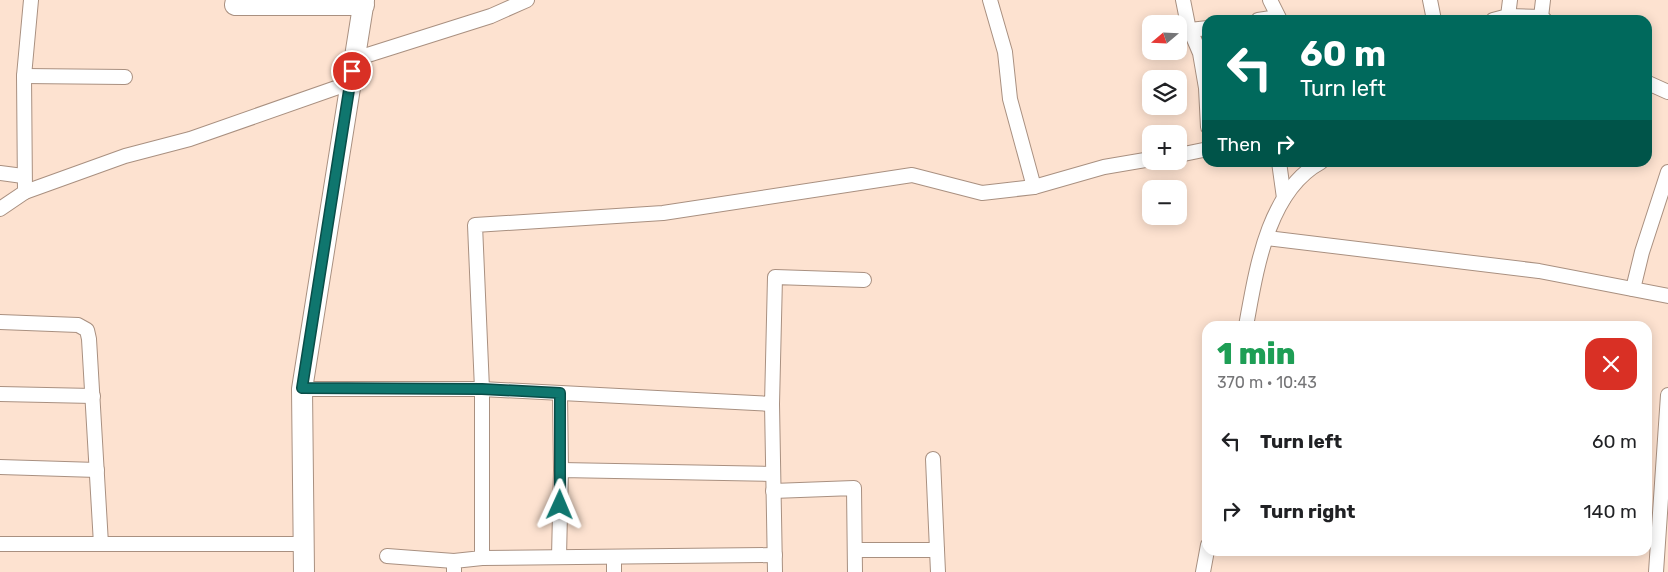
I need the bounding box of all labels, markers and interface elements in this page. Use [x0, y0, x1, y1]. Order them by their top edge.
north arrow [1142, 15, 1188, 60]
map controls [1142, 15, 1187, 225]
text: 60 m [1300, 33, 1386, 75]
icon: left [1217, 35, 1282, 100]
pin [331, 50, 373, 92]
icon: arrive [338, 57, 366, 85]
button: layers [1142, 70, 1187, 115]
text: Turn left [1300, 75, 1386, 102]
button: + [1142, 125, 1187, 170]
icon: right [1271, 130, 1299, 158]
text: Then [1217, 133, 1261, 156]
button: − [1142, 180, 1187, 225]
text: 1 min [1217, 336, 1295, 372]
button: close [1585, 338, 1637, 390]
text: 370 m · 10:43 [1217, 373, 1317, 392]
icon: left [1217, 427, 1245, 455]
text: Turn left [1260, 430, 1342, 453]
text: 60 m [1592, 430, 1637, 453]
position arrow [533, 478, 585, 530]
icon: right [1217, 497, 1245, 525]
text: Turn right [1260, 500, 1355, 523]
text: 140 m [1583, 500, 1637, 523]

